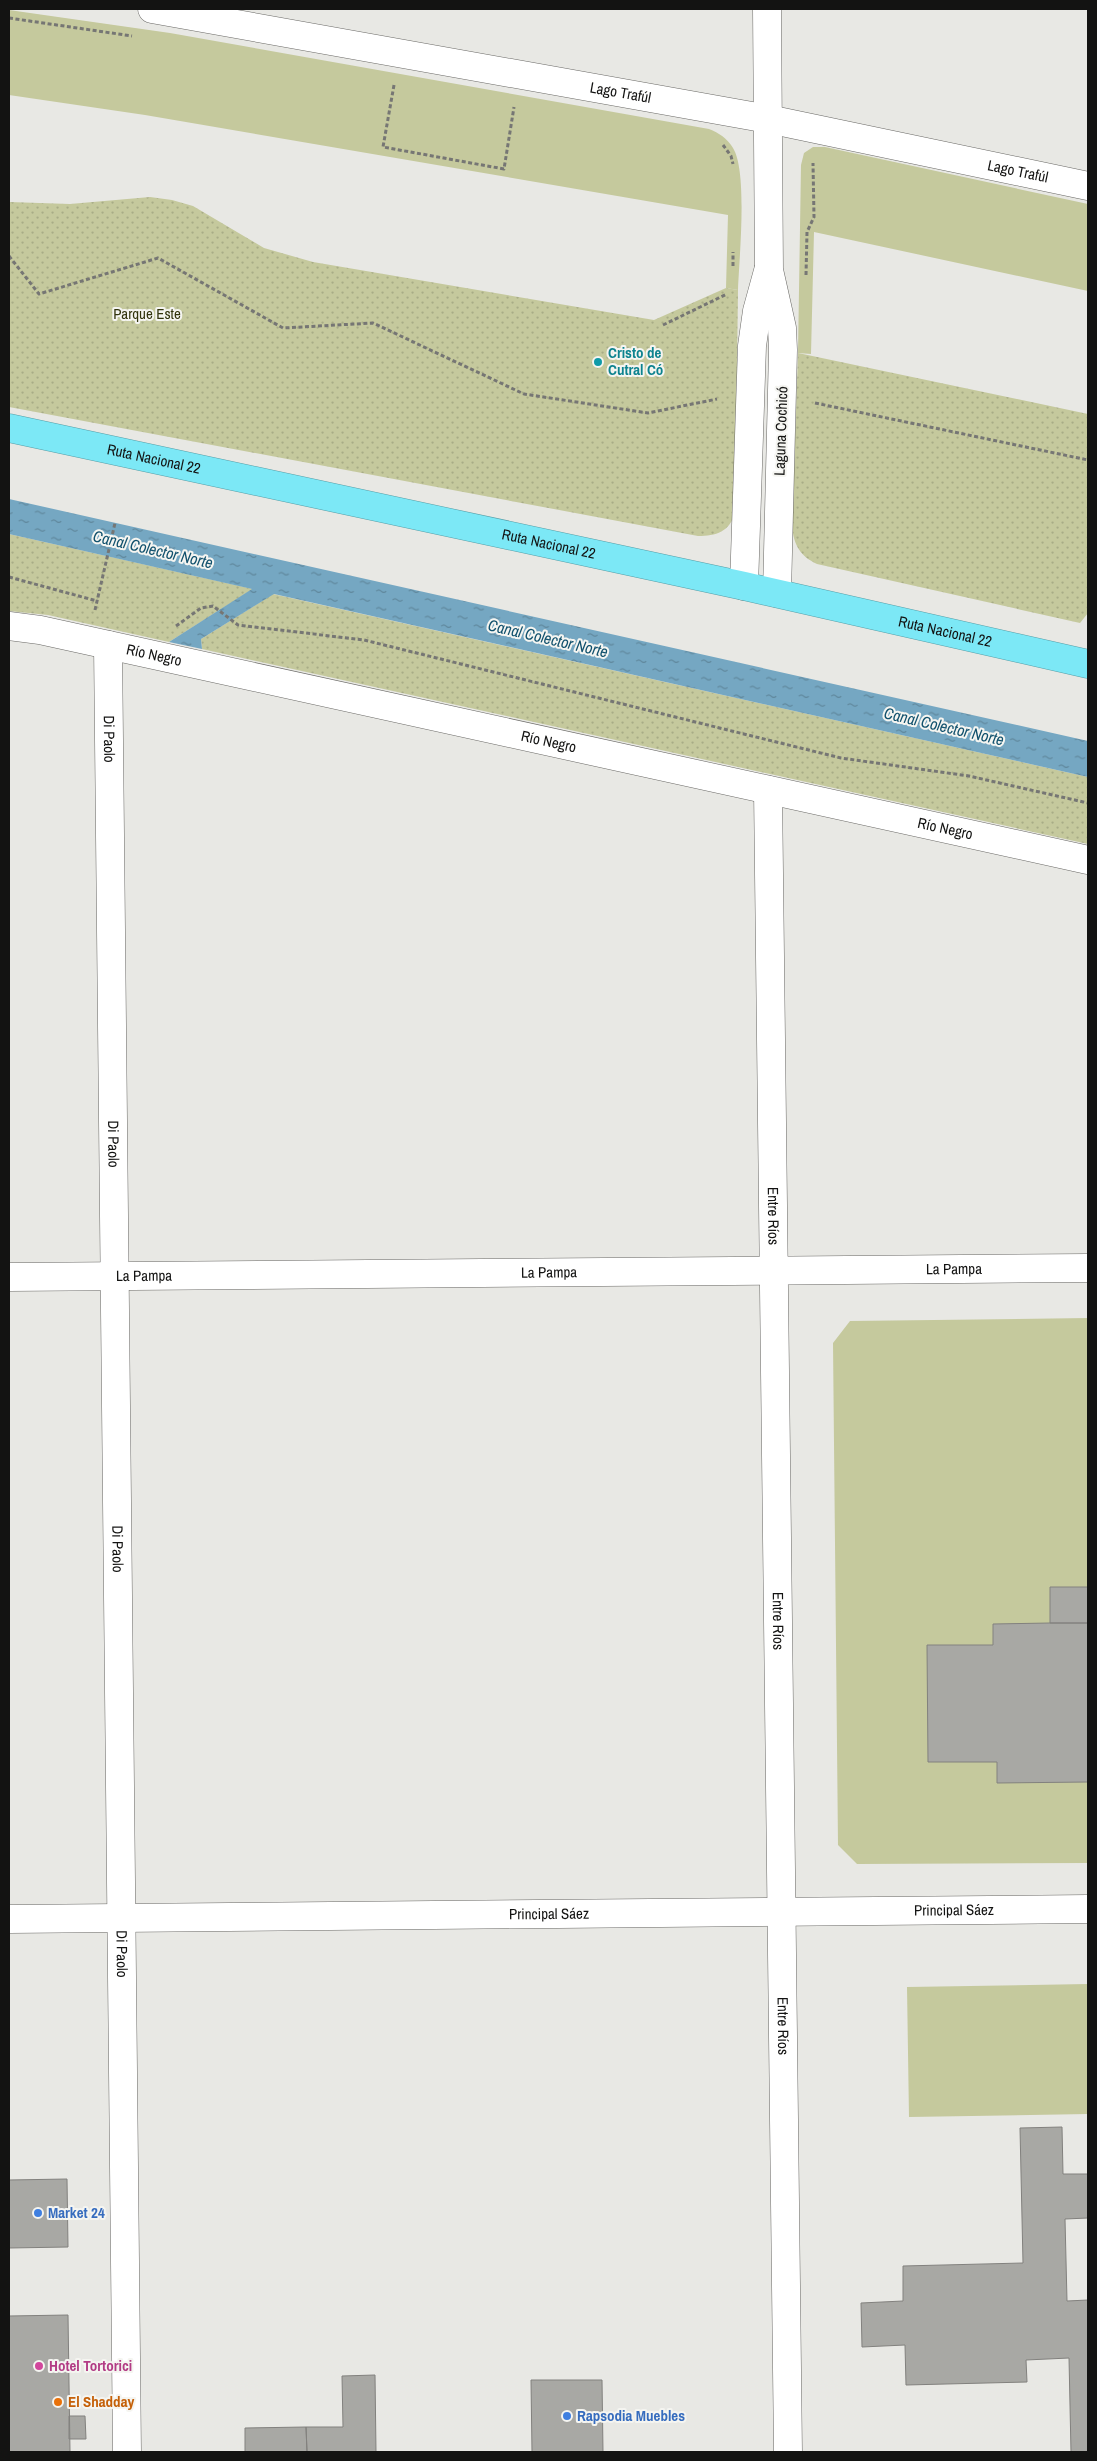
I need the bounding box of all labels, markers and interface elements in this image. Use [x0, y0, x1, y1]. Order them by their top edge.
street label: Lago Trafúl [588, 76, 653, 108]
street label: Lago Trafúl [986, 154, 1050, 187]
park label: Parque Este [113, 303, 181, 324]
place label: Cristo de Cutral Có [608, 342, 663, 380]
marker: Cristo de Cutral Có [592, 356, 604, 368]
street label: Laguna Cochicó [768, 386, 793, 476]
street label: Ruta Nacional 22 [105, 438, 203, 479]
street label: Ruta Nacional 22 [500, 523, 598, 564]
water label: Canal Colector Norte [91, 525, 215, 573]
street label: Ruta Nacional 22 [897, 610, 994, 652]
water label: Canal Colector Norte [486, 614, 610, 662]
street label: Río Negro [124, 638, 184, 671]
water label: Canal Colector Norte [882, 702, 1006, 750]
street label: Di Paolo [99, 715, 120, 763]
street label: Río Negro [519, 725, 579, 757]
street label: Río Negro [916, 812, 975, 844]
street label: Di Paolo [103, 1120, 124, 1168]
street label: Entre Ríos [763, 1187, 784, 1245]
street label: La Pampa [926, 1258, 982, 1279]
street label: La Pampa [521, 1261, 577, 1283]
street label: La Pampa [116, 1265, 172, 1286]
street label: Di Paolo [107, 1525, 129, 1573]
street label: Entre Ríos [768, 1592, 789, 1650]
street label: Principal Sáez [914, 1899, 994, 1921]
street label: Principal Sáez [509, 1903, 589, 1924]
street label: Di Paolo [112, 1930, 133, 1978]
street label: Entre Ríos [773, 1997, 794, 2055]
place label: Market 24 [48, 2202, 105, 2223]
marker: Market 24 [32, 2207, 44, 2219]
place label: Hotel Tortorici [49, 2355, 132, 2376]
marker: Hotel Tortorici [33, 2360, 45, 2372]
place label: El Shadday [68, 2391, 134, 2412]
marker: El Shadday [52, 2396, 64, 2408]
place label: Rapsodia Muebles [577, 2405, 685, 2426]
marker: Rapsodia Muebles [561, 2410, 573, 2422]

